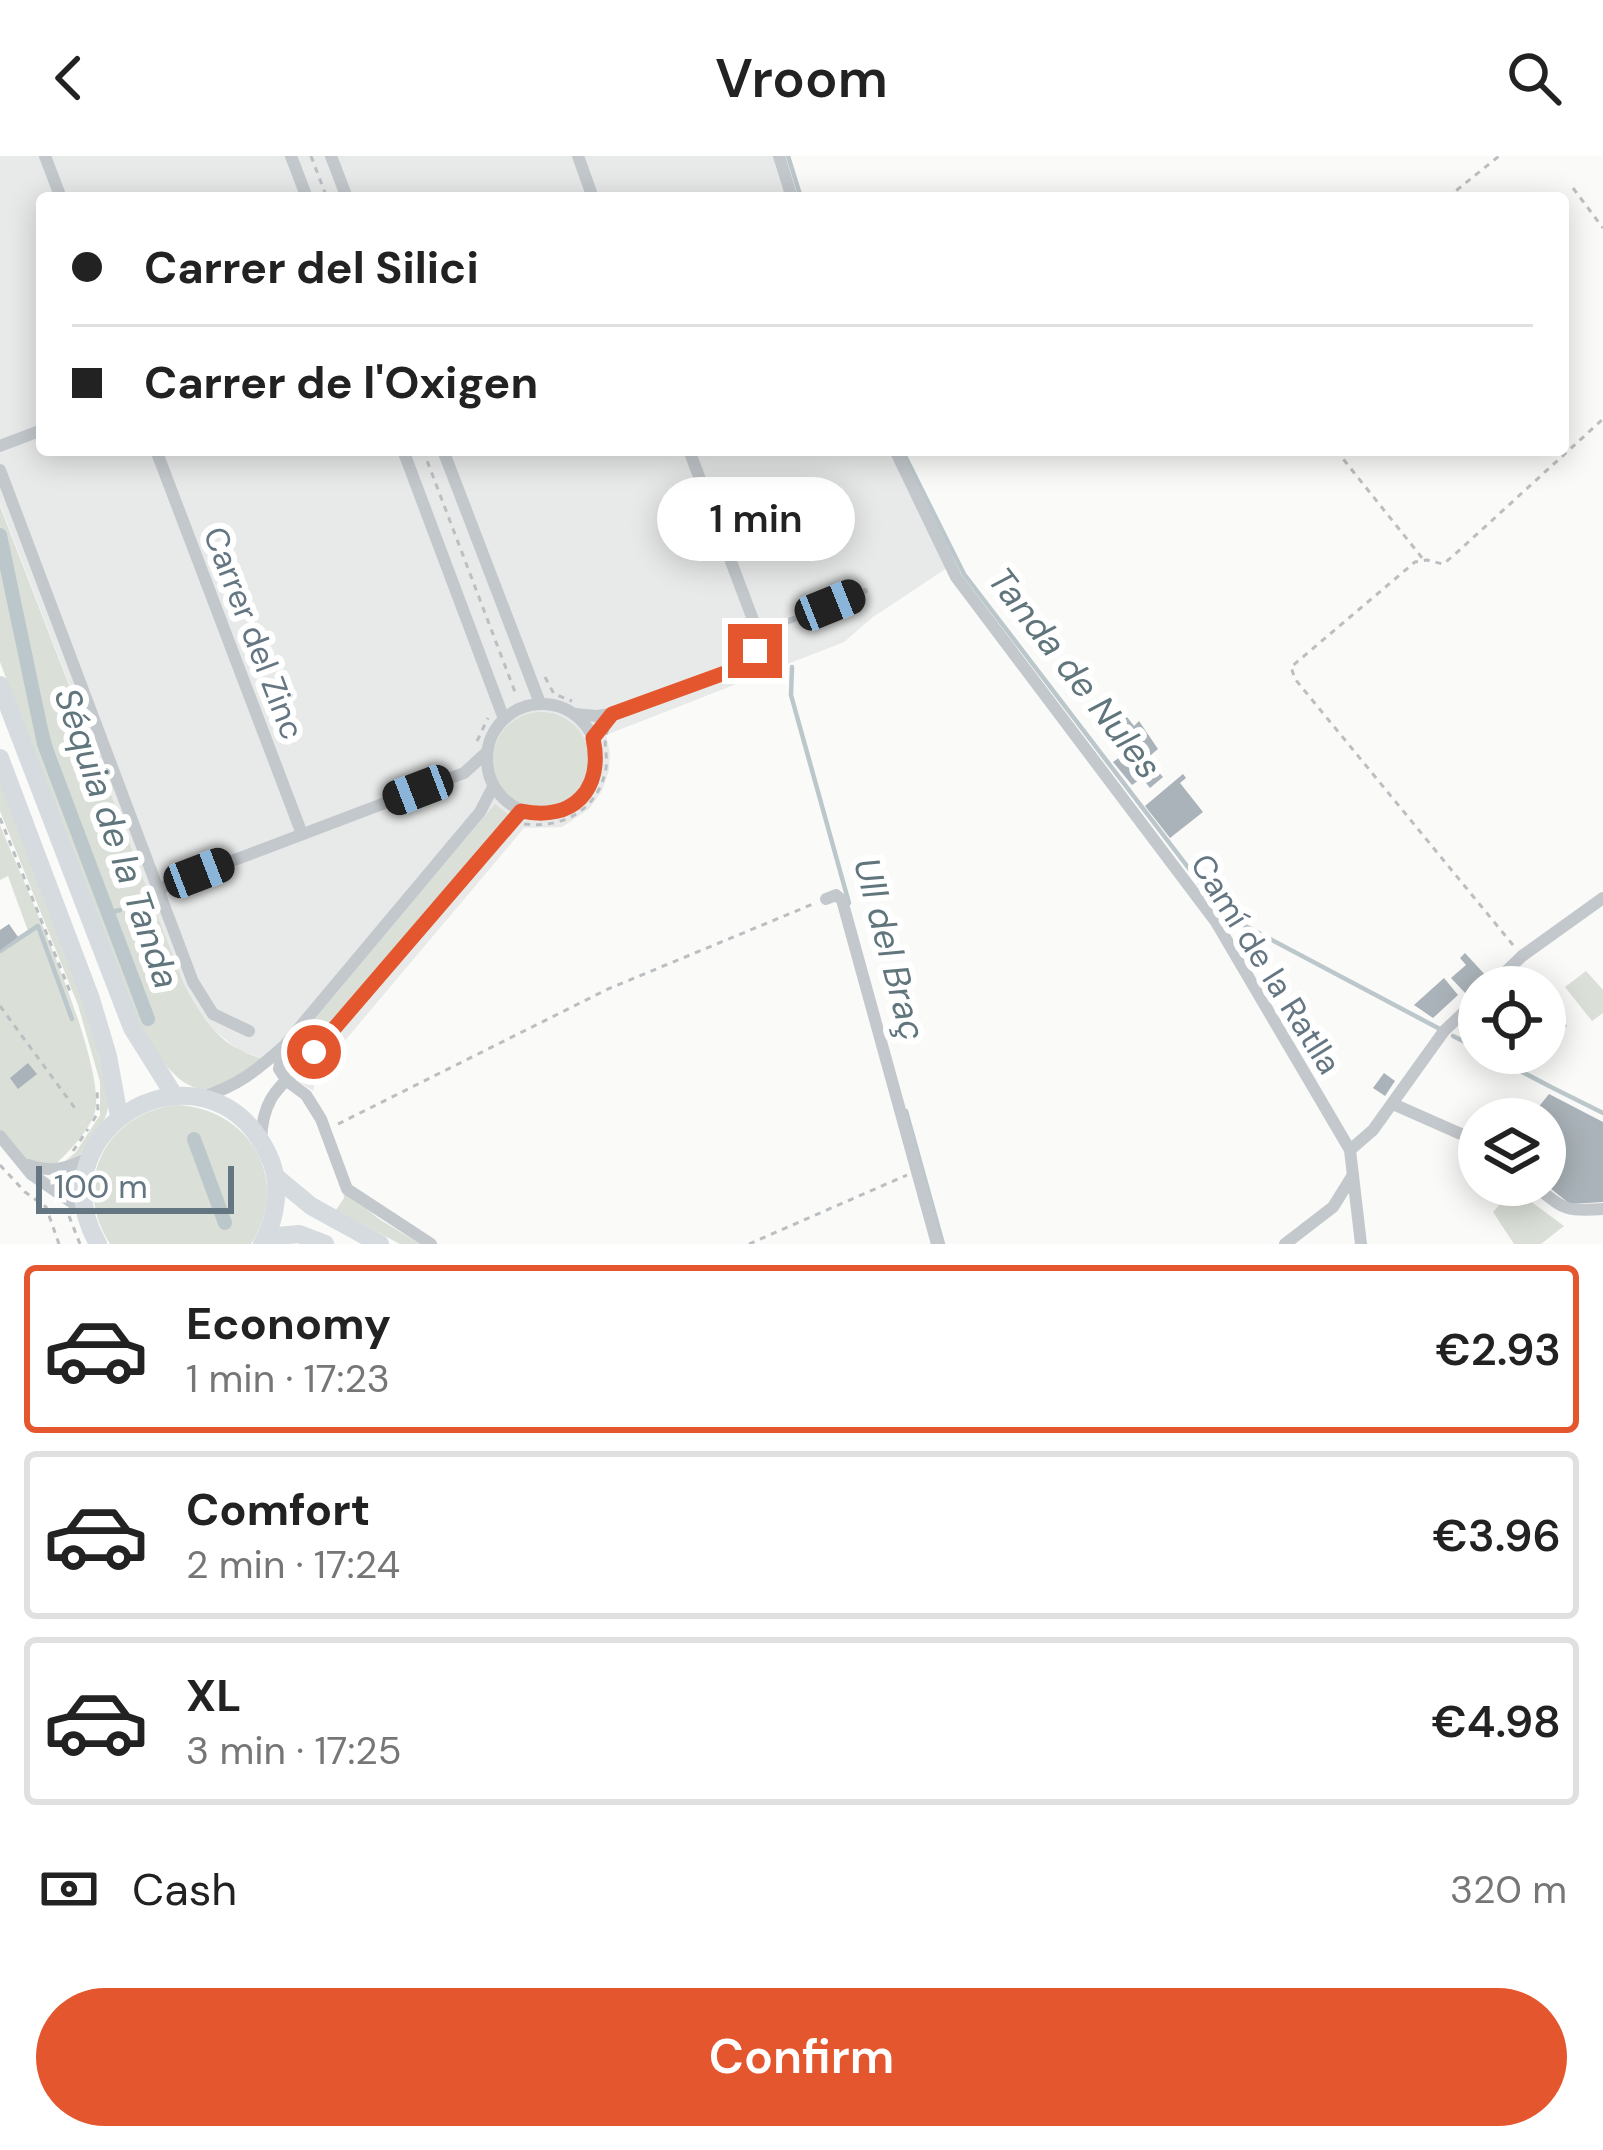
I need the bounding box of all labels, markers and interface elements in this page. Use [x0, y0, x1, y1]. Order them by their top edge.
text: Vroom [715, 43, 888, 114]
icon: back [36, 45, 102, 111]
icon: search [1501, 45, 1567, 111]
text: Carrer del Silici [144, 238, 479, 297]
text: Carrer de l'Oxigen [144, 353, 538, 412]
callout: 1 min [656, 477, 854, 561]
text: 1 min [709, 493, 803, 544]
street label: Carrer del Zinc [194, 521, 314, 745]
water label: Tanda de Nules [978, 558, 1172, 788]
car [790, 575, 870, 635]
route end [728, 624, 782, 678]
water label: Séquia de la Tanda [43, 681, 191, 995]
car [378, 760, 458, 820]
car [159, 843, 239, 903]
street label: Camí de la Ratlla [1181, 846, 1351, 1082]
water label: Ull del Braç [843, 853, 937, 1045]
map controls [1458, 966, 1566, 1206]
button: locate [1458, 966, 1566, 1074]
route start [287, 1025, 341, 1079]
button: layers [1458, 1098, 1566, 1206]
scale bar [36, 1160, 234, 1213]
text: 100 m [54, 1165, 148, 1208]
text: Economy [186, 1294, 391, 1353]
icon: car [42, 1295, 150, 1403]
text: €2.93 [1435, 1320, 1561, 1379]
text: 1 min · 17:23 [186, 1353, 390, 1404]
text: Comfort [186, 1480, 370, 1539]
icon: car [42, 1481, 150, 1589]
text: €3.96 [1433, 1506, 1561, 1565]
text: 2 min · 17:24 [186, 1539, 400, 1590]
text: XL [186, 1666, 241, 1725]
icon: car [42, 1667, 150, 1775]
text: €4.98 [1432, 1692, 1561, 1751]
text: 3 min · 17:25 [186, 1725, 402, 1776]
icon: cash [36, 1856, 102, 1922]
text: Cash [132, 1860, 237, 1919]
text: 320 m [1450, 1864, 1567, 1915]
button: Confirm [36, 1988, 1567, 2126]

